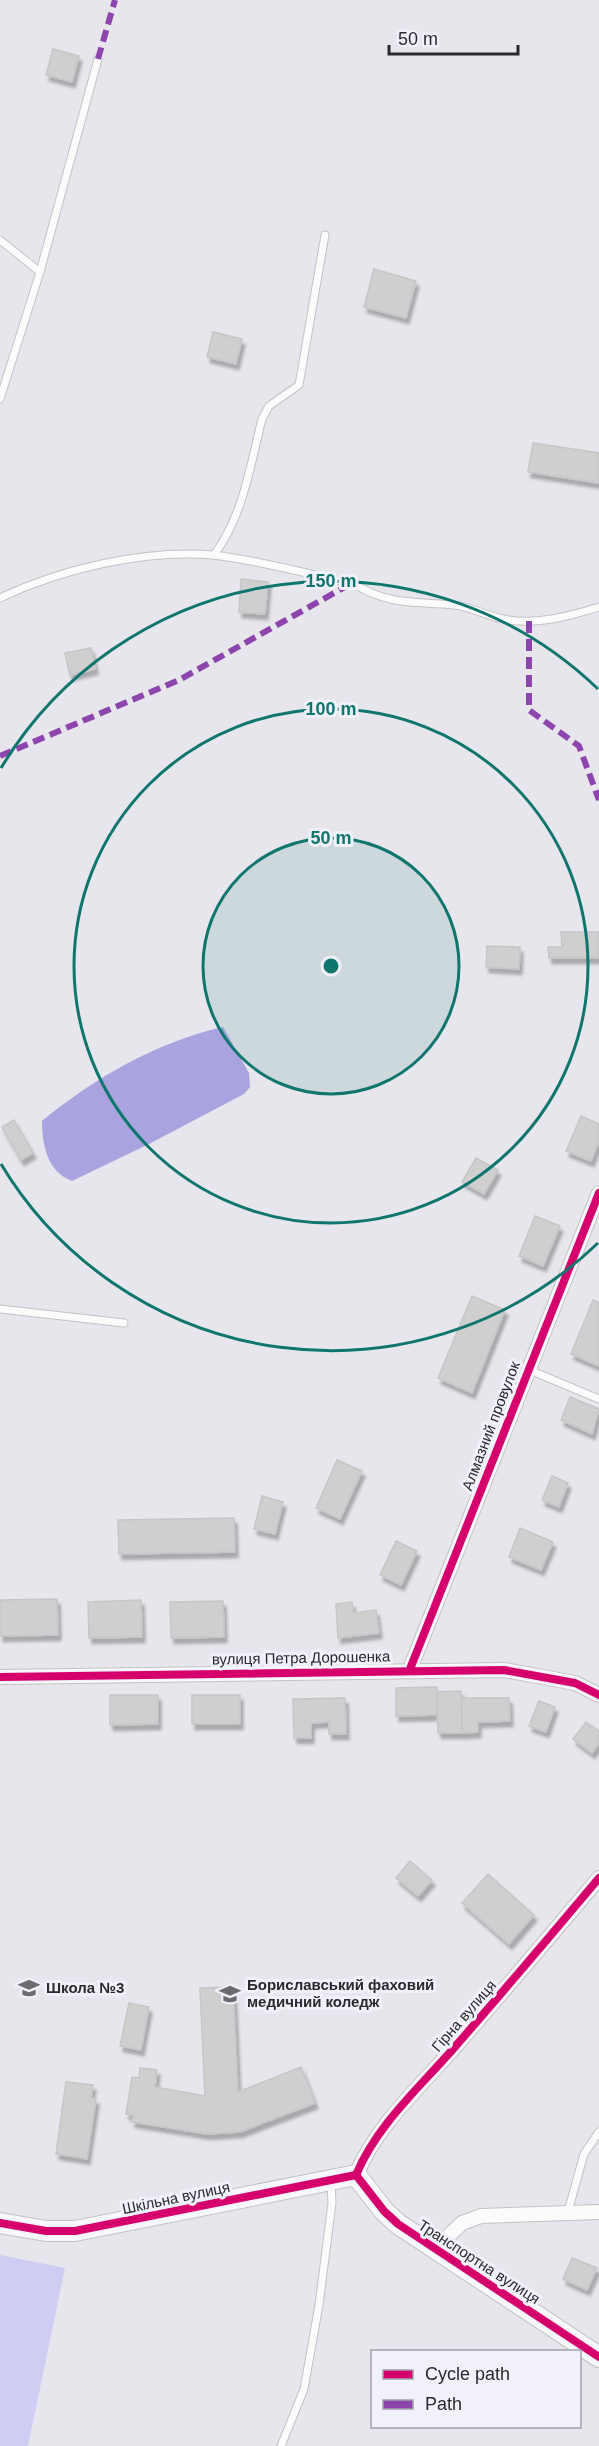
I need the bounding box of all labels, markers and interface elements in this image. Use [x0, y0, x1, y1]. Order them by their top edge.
scale bar [389, 18, 518, 56]
text: 50 m [398, 29, 438, 49]
text: 150 m [305, 571, 357, 591]
text: 100 m [305, 699, 357, 719]
text: 50 m [310, 828, 352, 848]
centre of rings [321, 956, 341, 976]
street label: Алмазний провулок [458, 1359, 523, 1493]
street label: вулиця Петра Дорошенка [212, 1647, 391, 1668]
school or university icon: Школа №3 [17, 1976, 41, 2000]
place label: Бориславський фаховий медичний коледж [247, 1976, 434, 2010]
street label: Гірна вулиця [428, 1976, 499, 2055]
place label: Школа №3 [46, 1979, 124, 1996]
school or university icon: Бориславський фаховий медичний коледж [218, 1982, 242, 2006]
street label: Шкільна вулиця [120, 2178, 231, 2217]
street label: Транспортна вулиця [415, 2216, 543, 2307]
legend [371, 2350, 581, 2428]
text: Cycle path [425, 2364, 510, 2384]
text: Path [425, 2394, 462, 2414]

